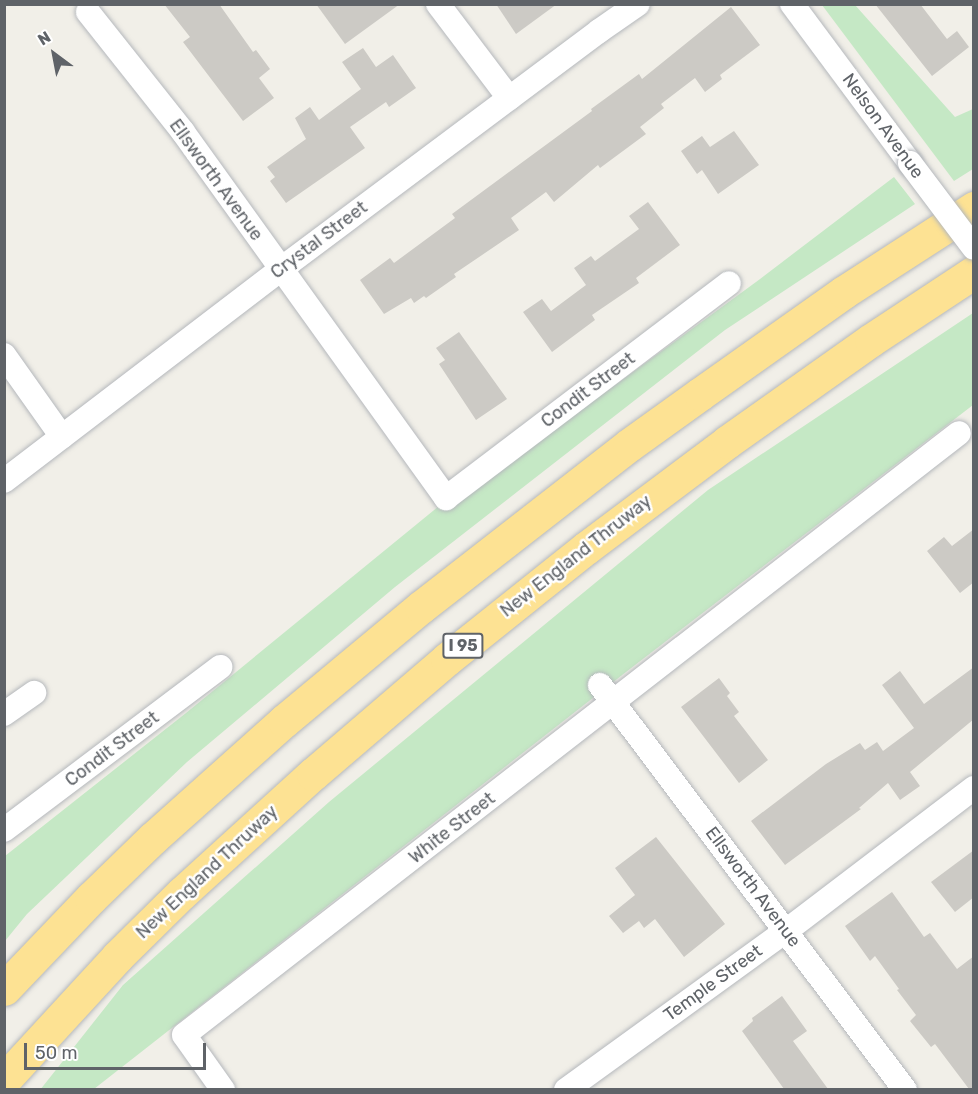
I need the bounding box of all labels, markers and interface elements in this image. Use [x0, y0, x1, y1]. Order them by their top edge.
north arrow [24, 24, 84, 84]
text: N [34, 27, 54, 49]
street label: Nelson Avenue [838, 69, 928, 183]
street label: Ellsworth Avenue [165, 115, 267, 245]
street label: Crystal Street [266, 197, 372, 283]
street label: Condit Street [537, 348, 639, 432]
street label: New England Thruway [496, 490, 656, 622]
road number: I 95 [442, 633, 484, 659]
street label: Condit Street [61, 707, 163, 791]
street label: White Street [405, 788, 499, 868]
street label: New England Thruway [131, 800, 283, 944]
street label: Ellsworth Avenue [701, 822, 805, 952]
street label: Temple Street [660, 940, 766, 1026]
scale bar [27, 1031, 208, 1069]
text: 50 m [35, 1042, 78, 1064]

